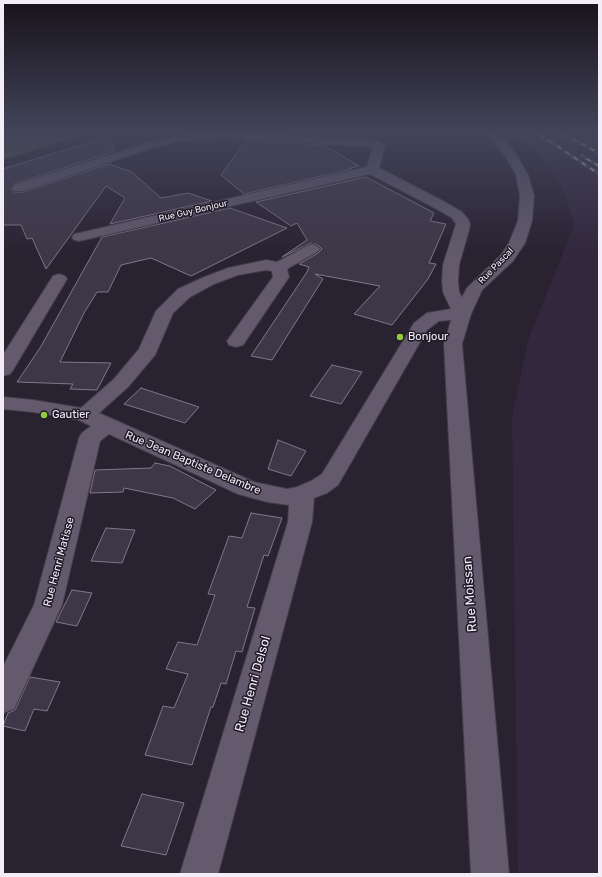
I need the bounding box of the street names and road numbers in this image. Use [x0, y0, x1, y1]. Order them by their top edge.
street label: Rue Guy Bonjour [158, 198, 228, 224]
street label: Rue Pascal [476, 246, 516, 286]
street label: Rue Jean Baptiste Delambre [123, 428, 263, 498]
street label: Rue Henri Matisse [41, 516, 77, 608]
street label: Rue Moissan [460, 556, 480, 632]
street label: Rue Henri Delsol [232, 634, 274, 734]

